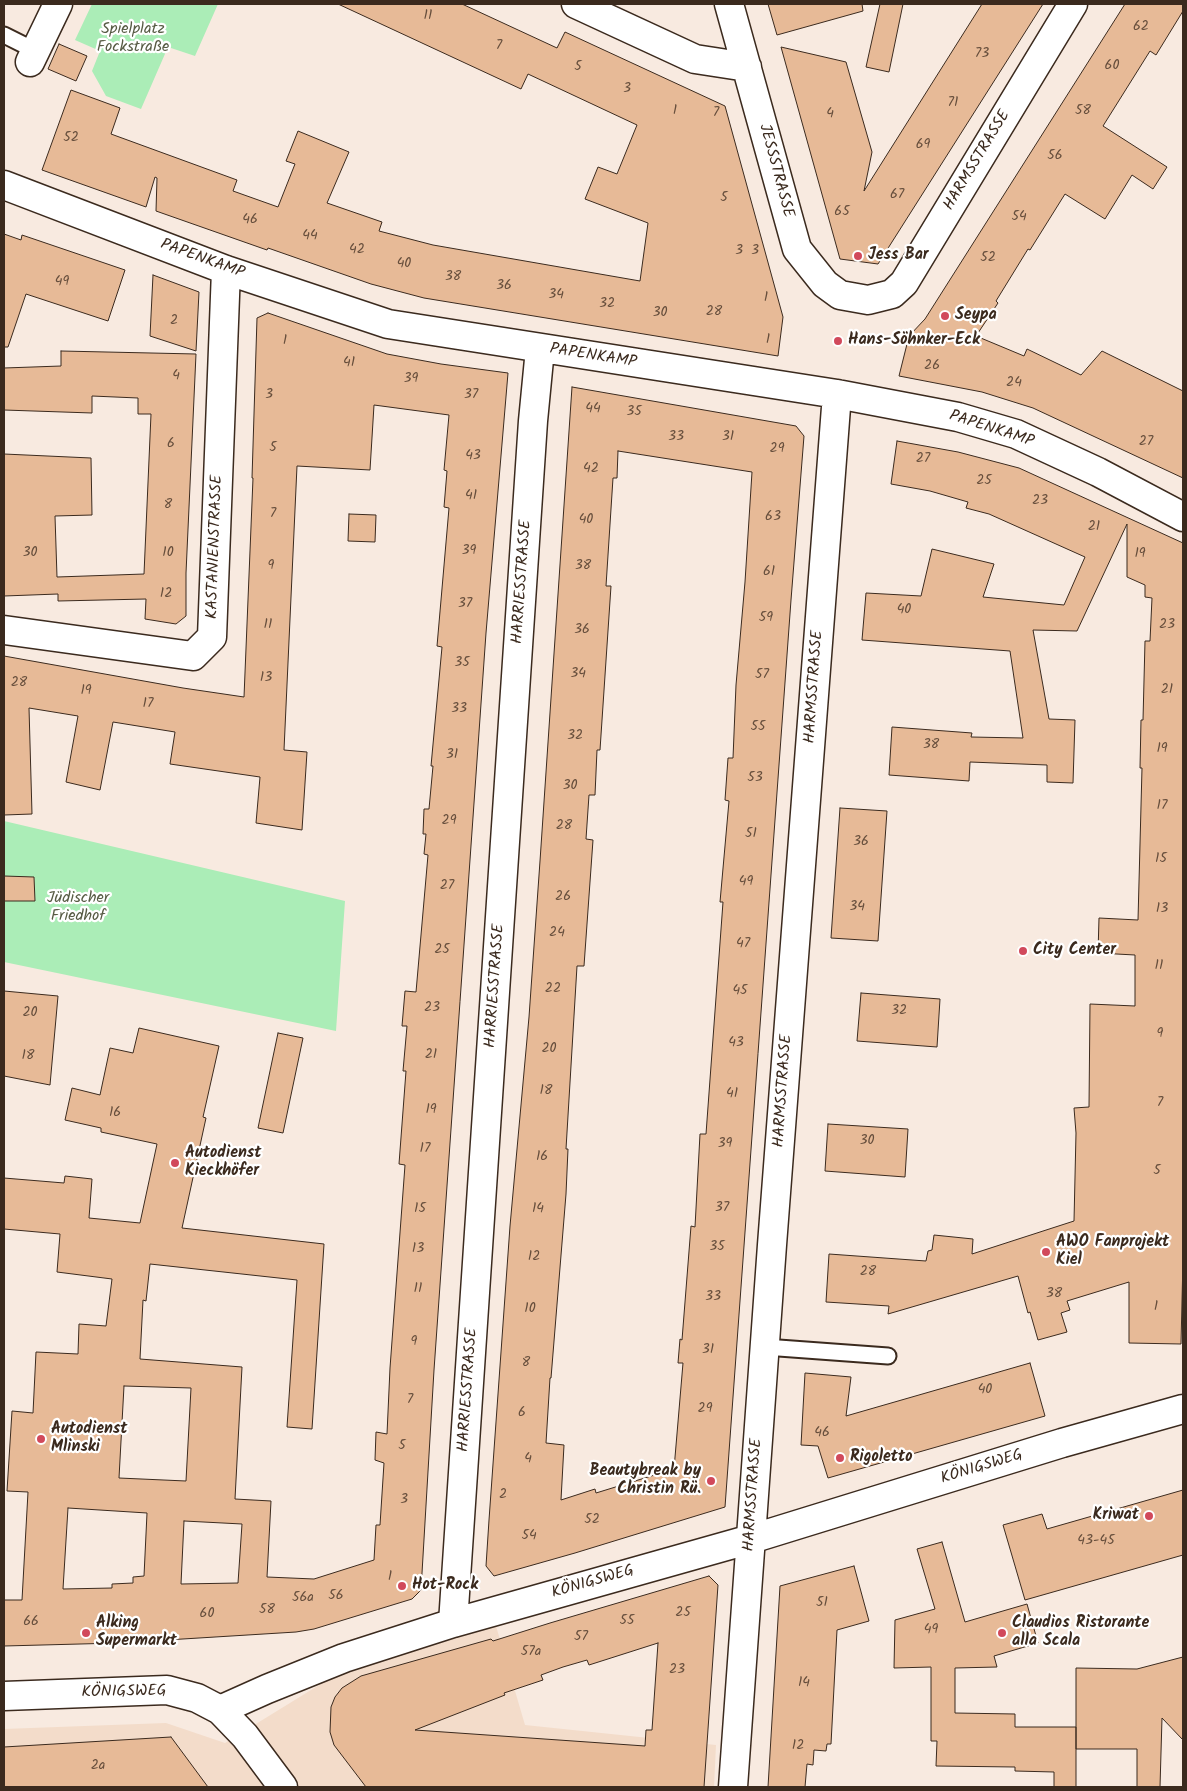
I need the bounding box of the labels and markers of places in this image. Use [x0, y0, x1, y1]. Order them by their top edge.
place label: Jess Bar [868, 246, 929, 266]
marker: Jess Bar [852, 250, 864, 262]
place label: Seypa [955, 306, 997, 326]
marker: Seypa [939, 310, 951, 322]
place label: Hans-Söhnker-Eck [848, 331, 980, 351]
marker: Hans-Söhnker-Eck [832, 335, 844, 347]
place label: City Center [1033, 941, 1116, 961]
marker: City Center [1017, 945, 1029, 957]
place label: Autodienst Kieckhöfer [185, 1144, 262, 1182]
marker: Autodienst Kieckhöfer [169, 1157, 181, 1169]
place label: AWO Fanprojekt Kiel [1056, 1233, 1169, 1271]
marker: AWO Fanprojekt Kiel [1040, 1246, 1052, 1258]
place label: Autodienst Mlinski [51, 1420, 128, 1458]
marker: Autodienst Mlinski [35, 1433, 47, 1445]
place label: Rigoletto [850, 1448, 913, 1468]
marker: Rigoletto [834, 1452, 846, 1464]
place label: Beautybreak by Christin Rü. [589, 1462, 701, 1500]
marker: Beautybreak by Christin Rü. [705, 1475, 717, 1487]
place label: Kriwat [1093, 1506, 1139, 1526]
marker: Kriwat [1143, 1510, 1155, 1522]
place label: Hot-Rock [412, 1576, 478, 1596]
marker: Hot-Rock [396, 1580, 408, 1592]
place label: Alking Supermarkt [96, 1614, 177, 1652]
place label: Claudios Ristorante alla Scala [1012, 1614, 1149, 1652]
marker: Alking Supermarkt [80, 1627, 92, 1639]
marker: Claudios Ristorante alla Scala [996, 1627, 1008, 1639]

